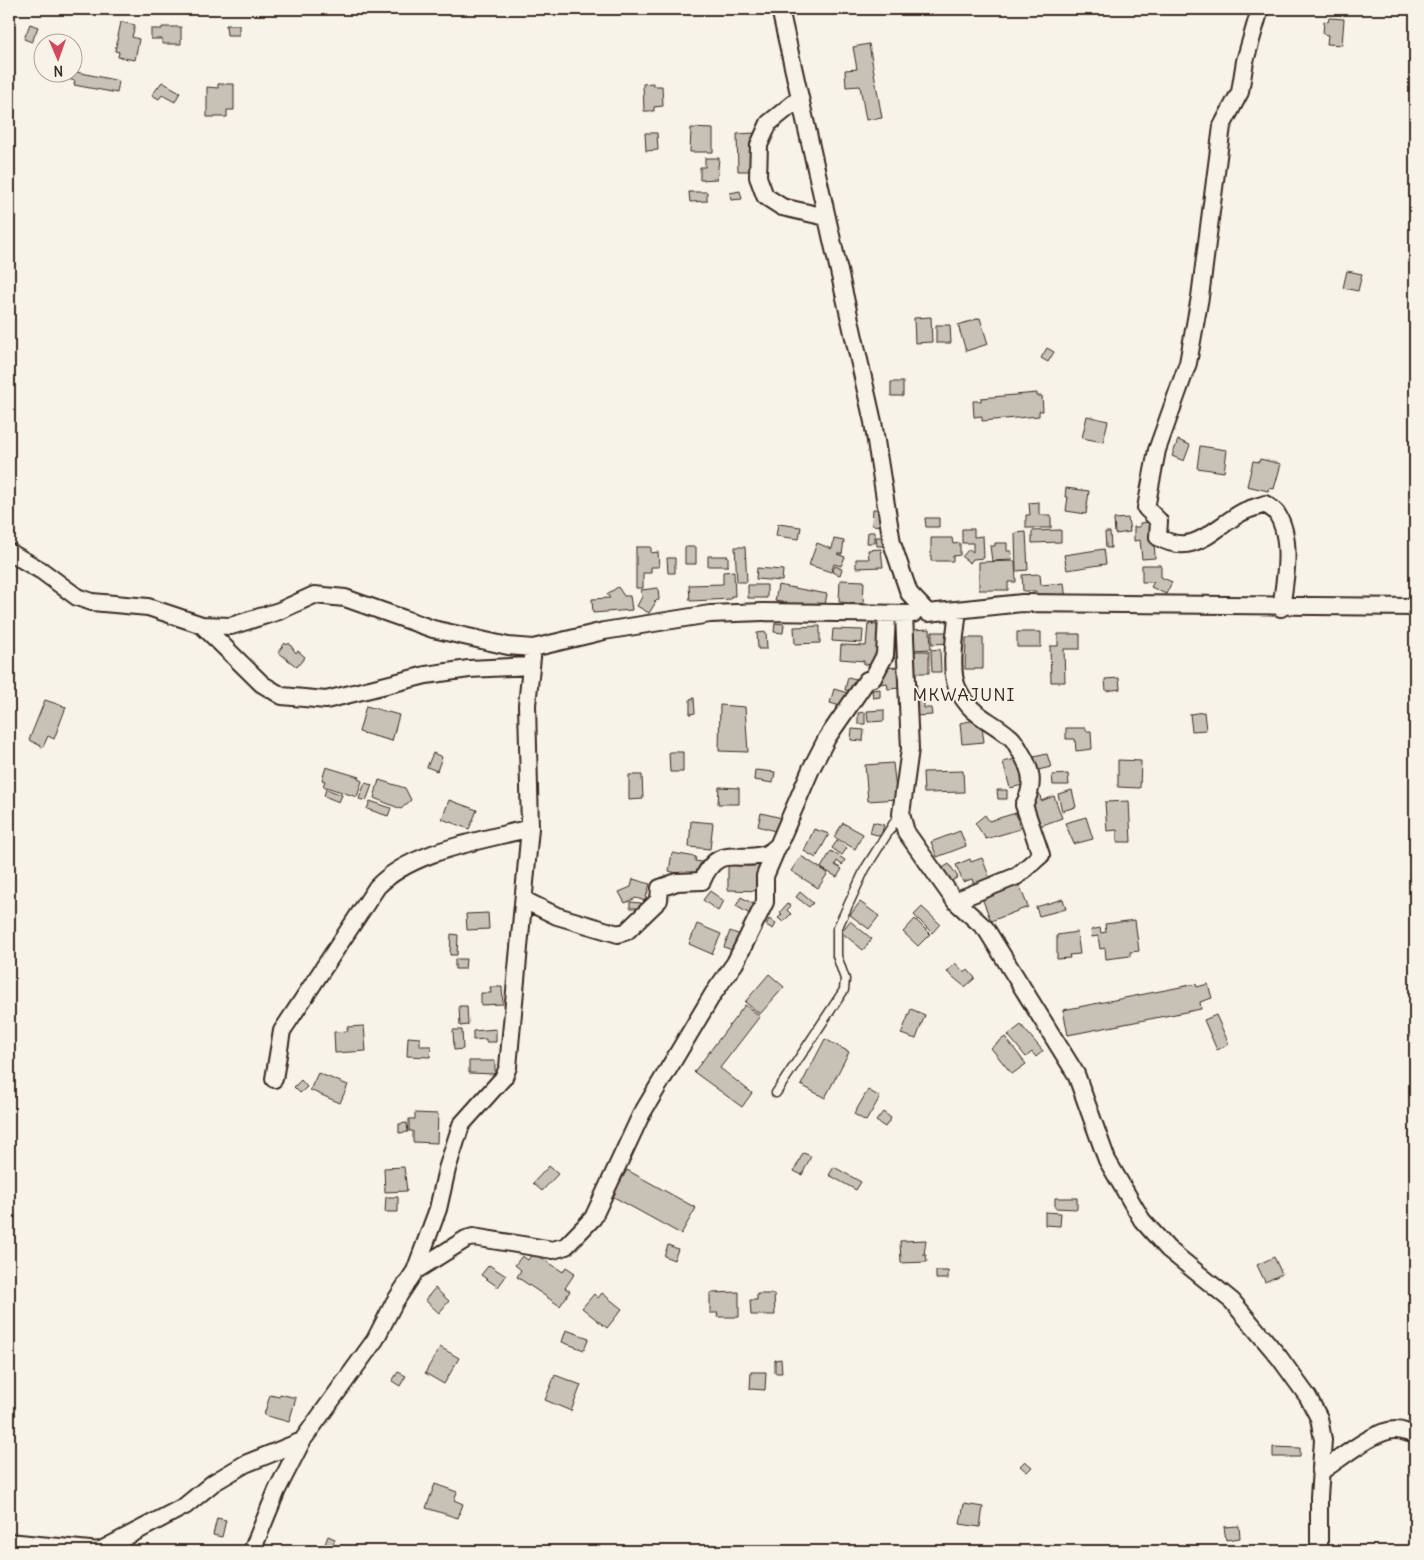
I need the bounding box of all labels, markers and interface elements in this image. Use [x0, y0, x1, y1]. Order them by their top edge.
north arrow [32, 32, 82, 82]
text: N [53, 62, 64, 80]
district label: MKWAJUNI [913, 683, 1015, 706]

